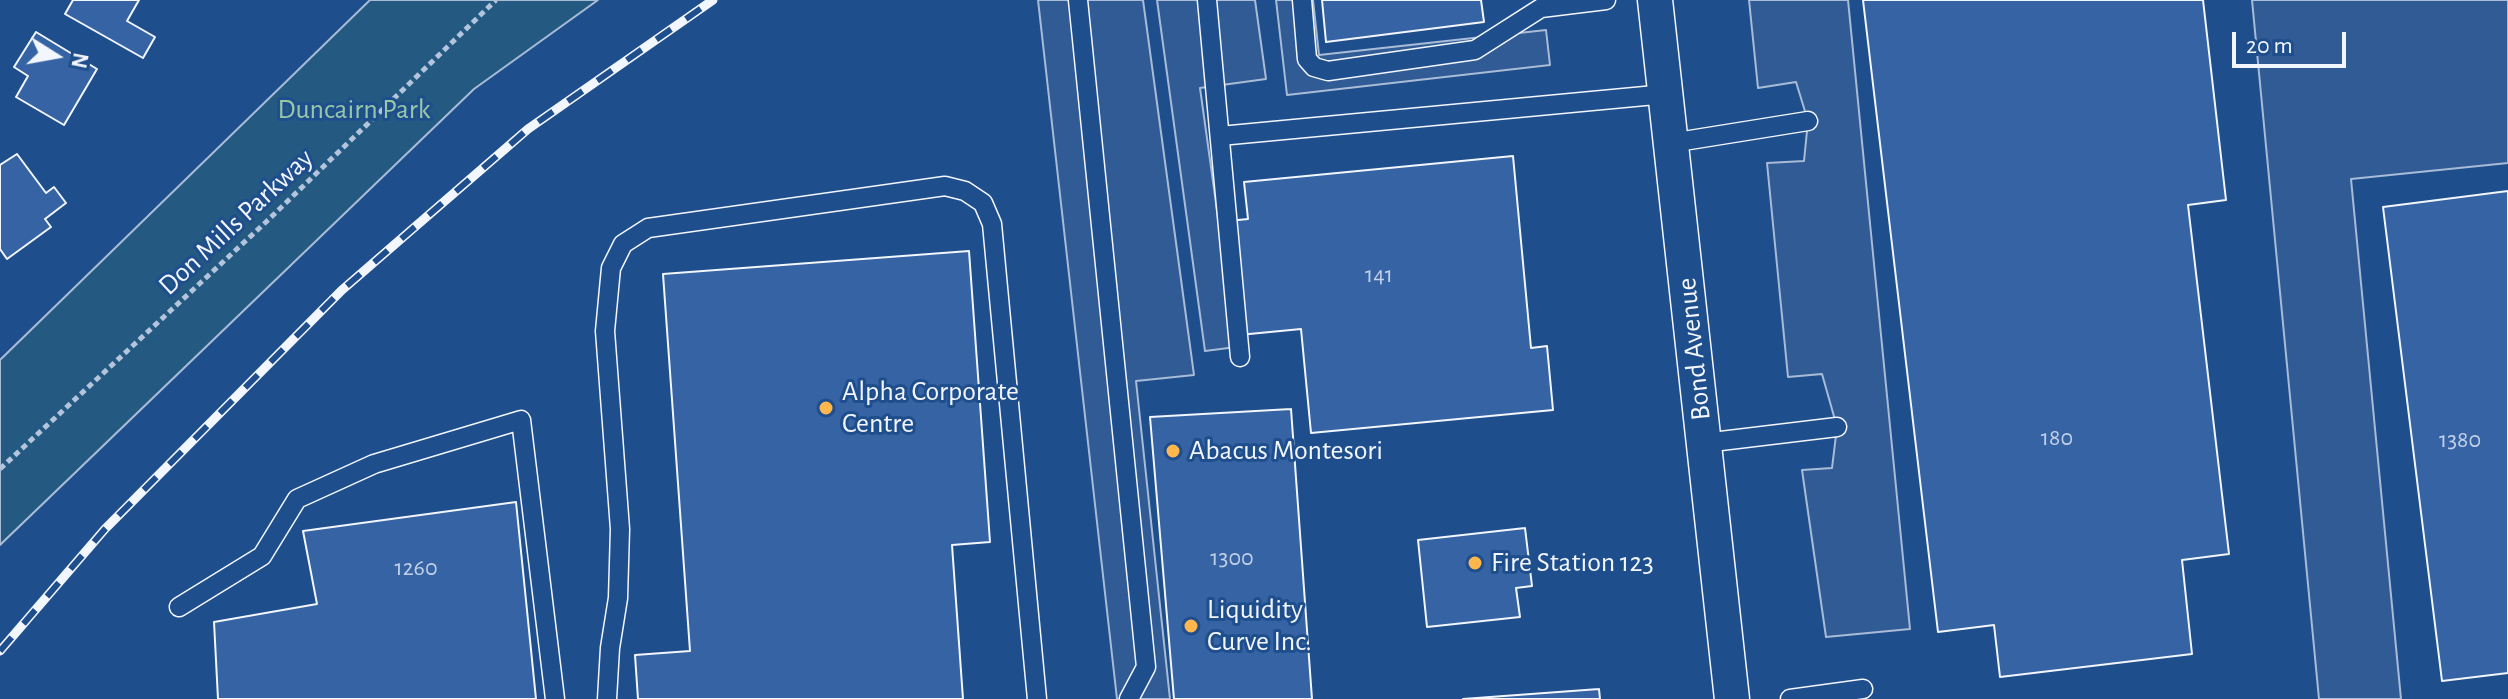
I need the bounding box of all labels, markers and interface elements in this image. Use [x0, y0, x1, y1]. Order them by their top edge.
north arrow [16, 16, 96, 96]
scale bar [2236, 16, 2350, 66]
text: 20 m [2246, 34, 2293, 58]
text: N [67, 51, 92, 70]
park label: Duncairn Park [277, 93, 431, 127]
street label: Don Mills Parkway [152, 142, 320, 302]
house number: 141 [1365, 261, 1393, 289]
street label: Bond Avenue [1670, 276, 1718, 422]
place label: Alpha Corporate Centre [842, 375, 1019, 441]
marker: Alpha Corporate Centre [817, 399, 835, 417]
house number: 180 [2041, 424, 2073, 452]
house number: 1380 [2439, 426, 2481, 454]
place label: Abacus Montesori [1189, 434, 1383, 468]
marker: Abacus Montesori [1164, 442, 1182, 460]
house number: 1300 [1210, 544, 1254, 572]
place label: Fire Station 123 [1491, 546, 1654, 580]
house number: 1260 [394, 554, 438, 582]
marker: Fire Station 123 [1466, 554, 1484, 572]
place label: Liquidity Curve Inc. [1207, 593, 1312, 659]
marker: Liquidity Curve Inc. [1182, 617, 1200, 635]

